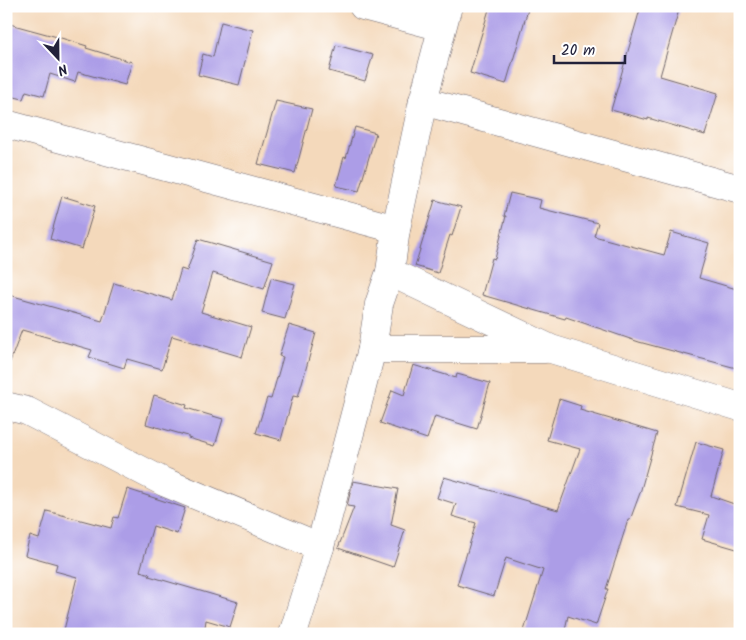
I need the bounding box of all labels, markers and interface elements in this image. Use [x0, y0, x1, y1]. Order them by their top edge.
north arrow [32, 32, 82, 82]
scale bar [554, 32, 625, 64]
text: 20 m [561, 39, 595, 63]
text: N [54, 57, 71, 81]

